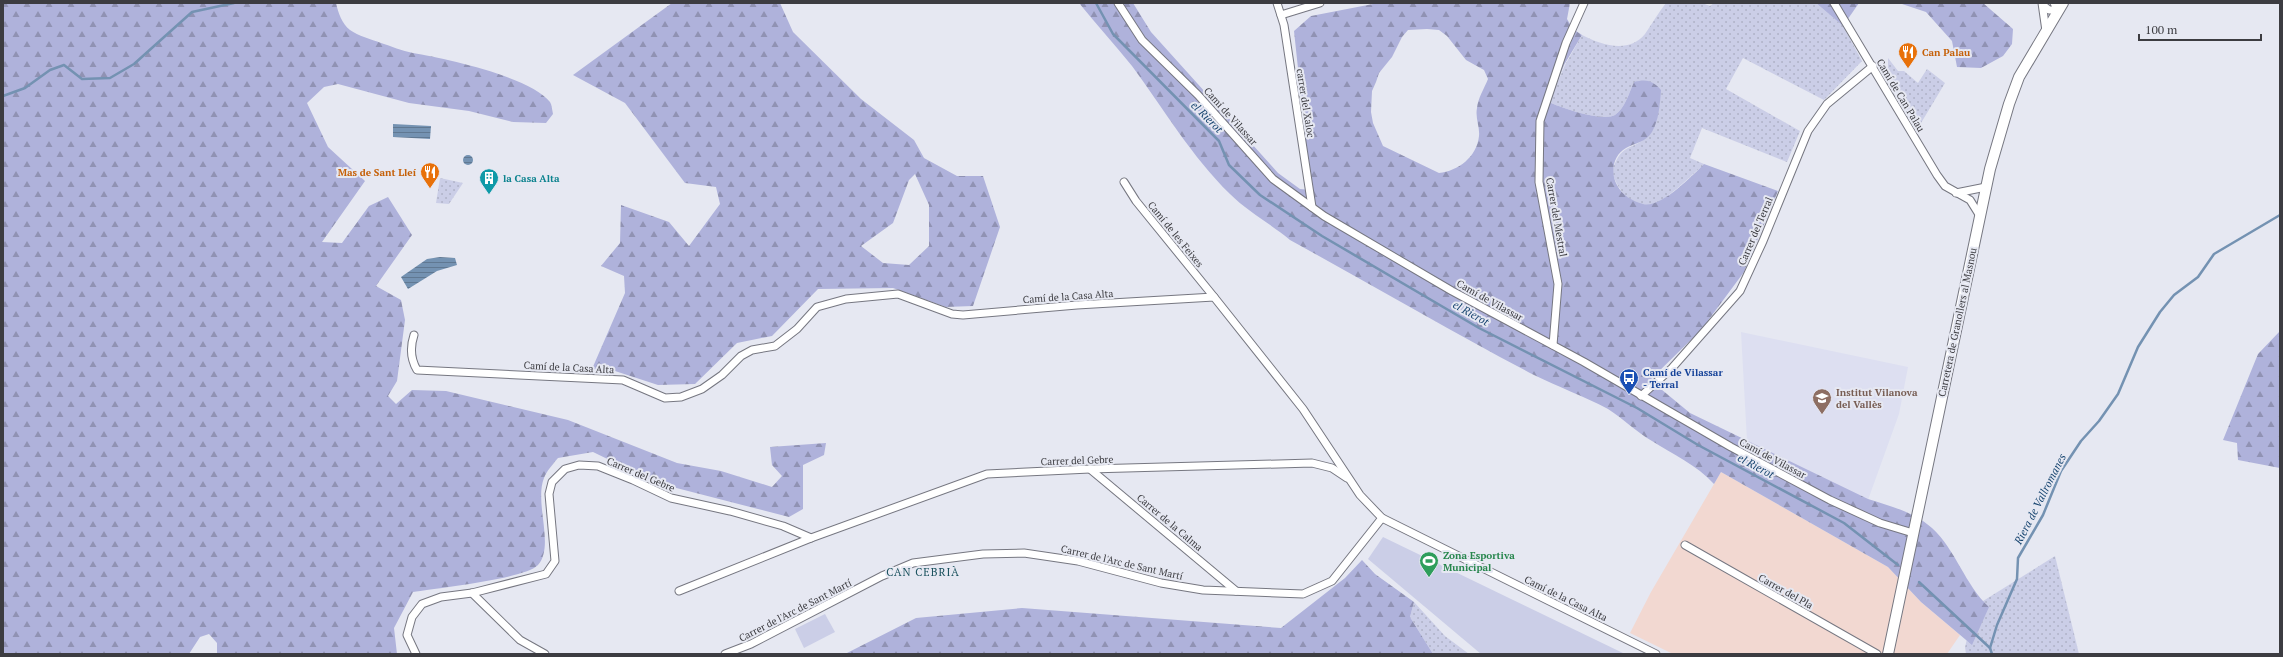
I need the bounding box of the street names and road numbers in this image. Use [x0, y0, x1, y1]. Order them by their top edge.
street label: Camí de Can Palau [1874, 56, 1928, 134]
street label: carrer del Xaloc [1294, 68, 1317, 139]
street label: Camí de Vilassar [1201, 85, 1260, 148]
street label: Carrer del Mestral [1543, 176, 1570, 258]
street label: Carrer del Terral [1735, 195, 1776, 267]
street label: Camí de les Feixes [1145, 199, 1206, 270]
street label: Carretera de Granollers al Masnou [1935, 246, 1980, 398]
street label: Camí de Vilassar [1454, 277, 1525, 324]
street label: Camí de la Casa Alta [1022, 287, 1114, 306]
street label: Camí de la Casa Alta [523, 359, 615, 376]
street label: Camí de Vilassar [1737, 435, 1809, 482]
street label: Carrer del Gebre [1040, 453, 1114, 468]
street label: Carrer del Gebre [605, 454, 677, 495]
street label: Carrer de la Calma [1134, 491, 1205, 554]
street label: Carrer de l'Arc de Sant Martí [1060, 542, 1184, 583]
street label: Carrer del Pla [1756, 571, 1815, 612]
street label: Camí de la Casa Alta [1522, 573, 1609, 624]
street label: Carrer de l'Arc de Sant Martí [737, 576, 854, 645]

